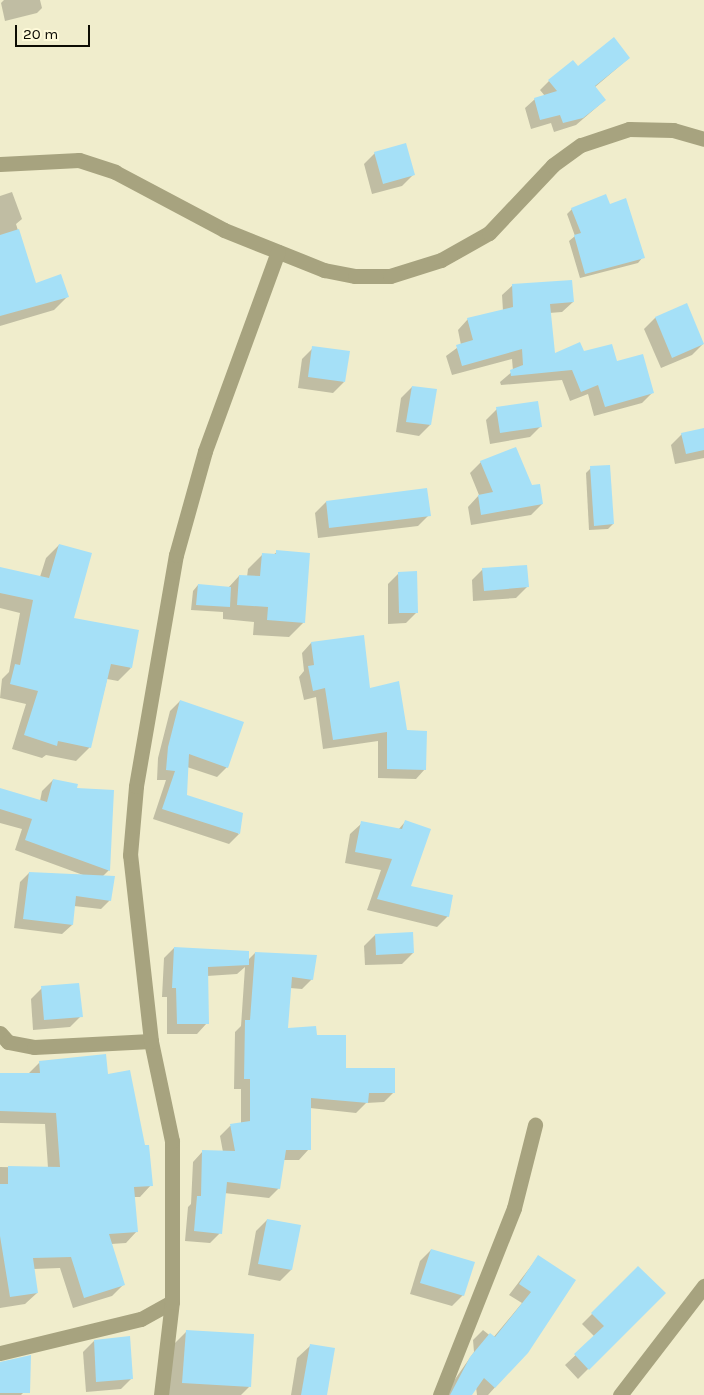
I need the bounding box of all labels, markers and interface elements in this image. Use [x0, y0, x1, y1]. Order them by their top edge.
scale bar [18, 15, 92, 47]
text: 20 m [23, 25, 58, 43]

